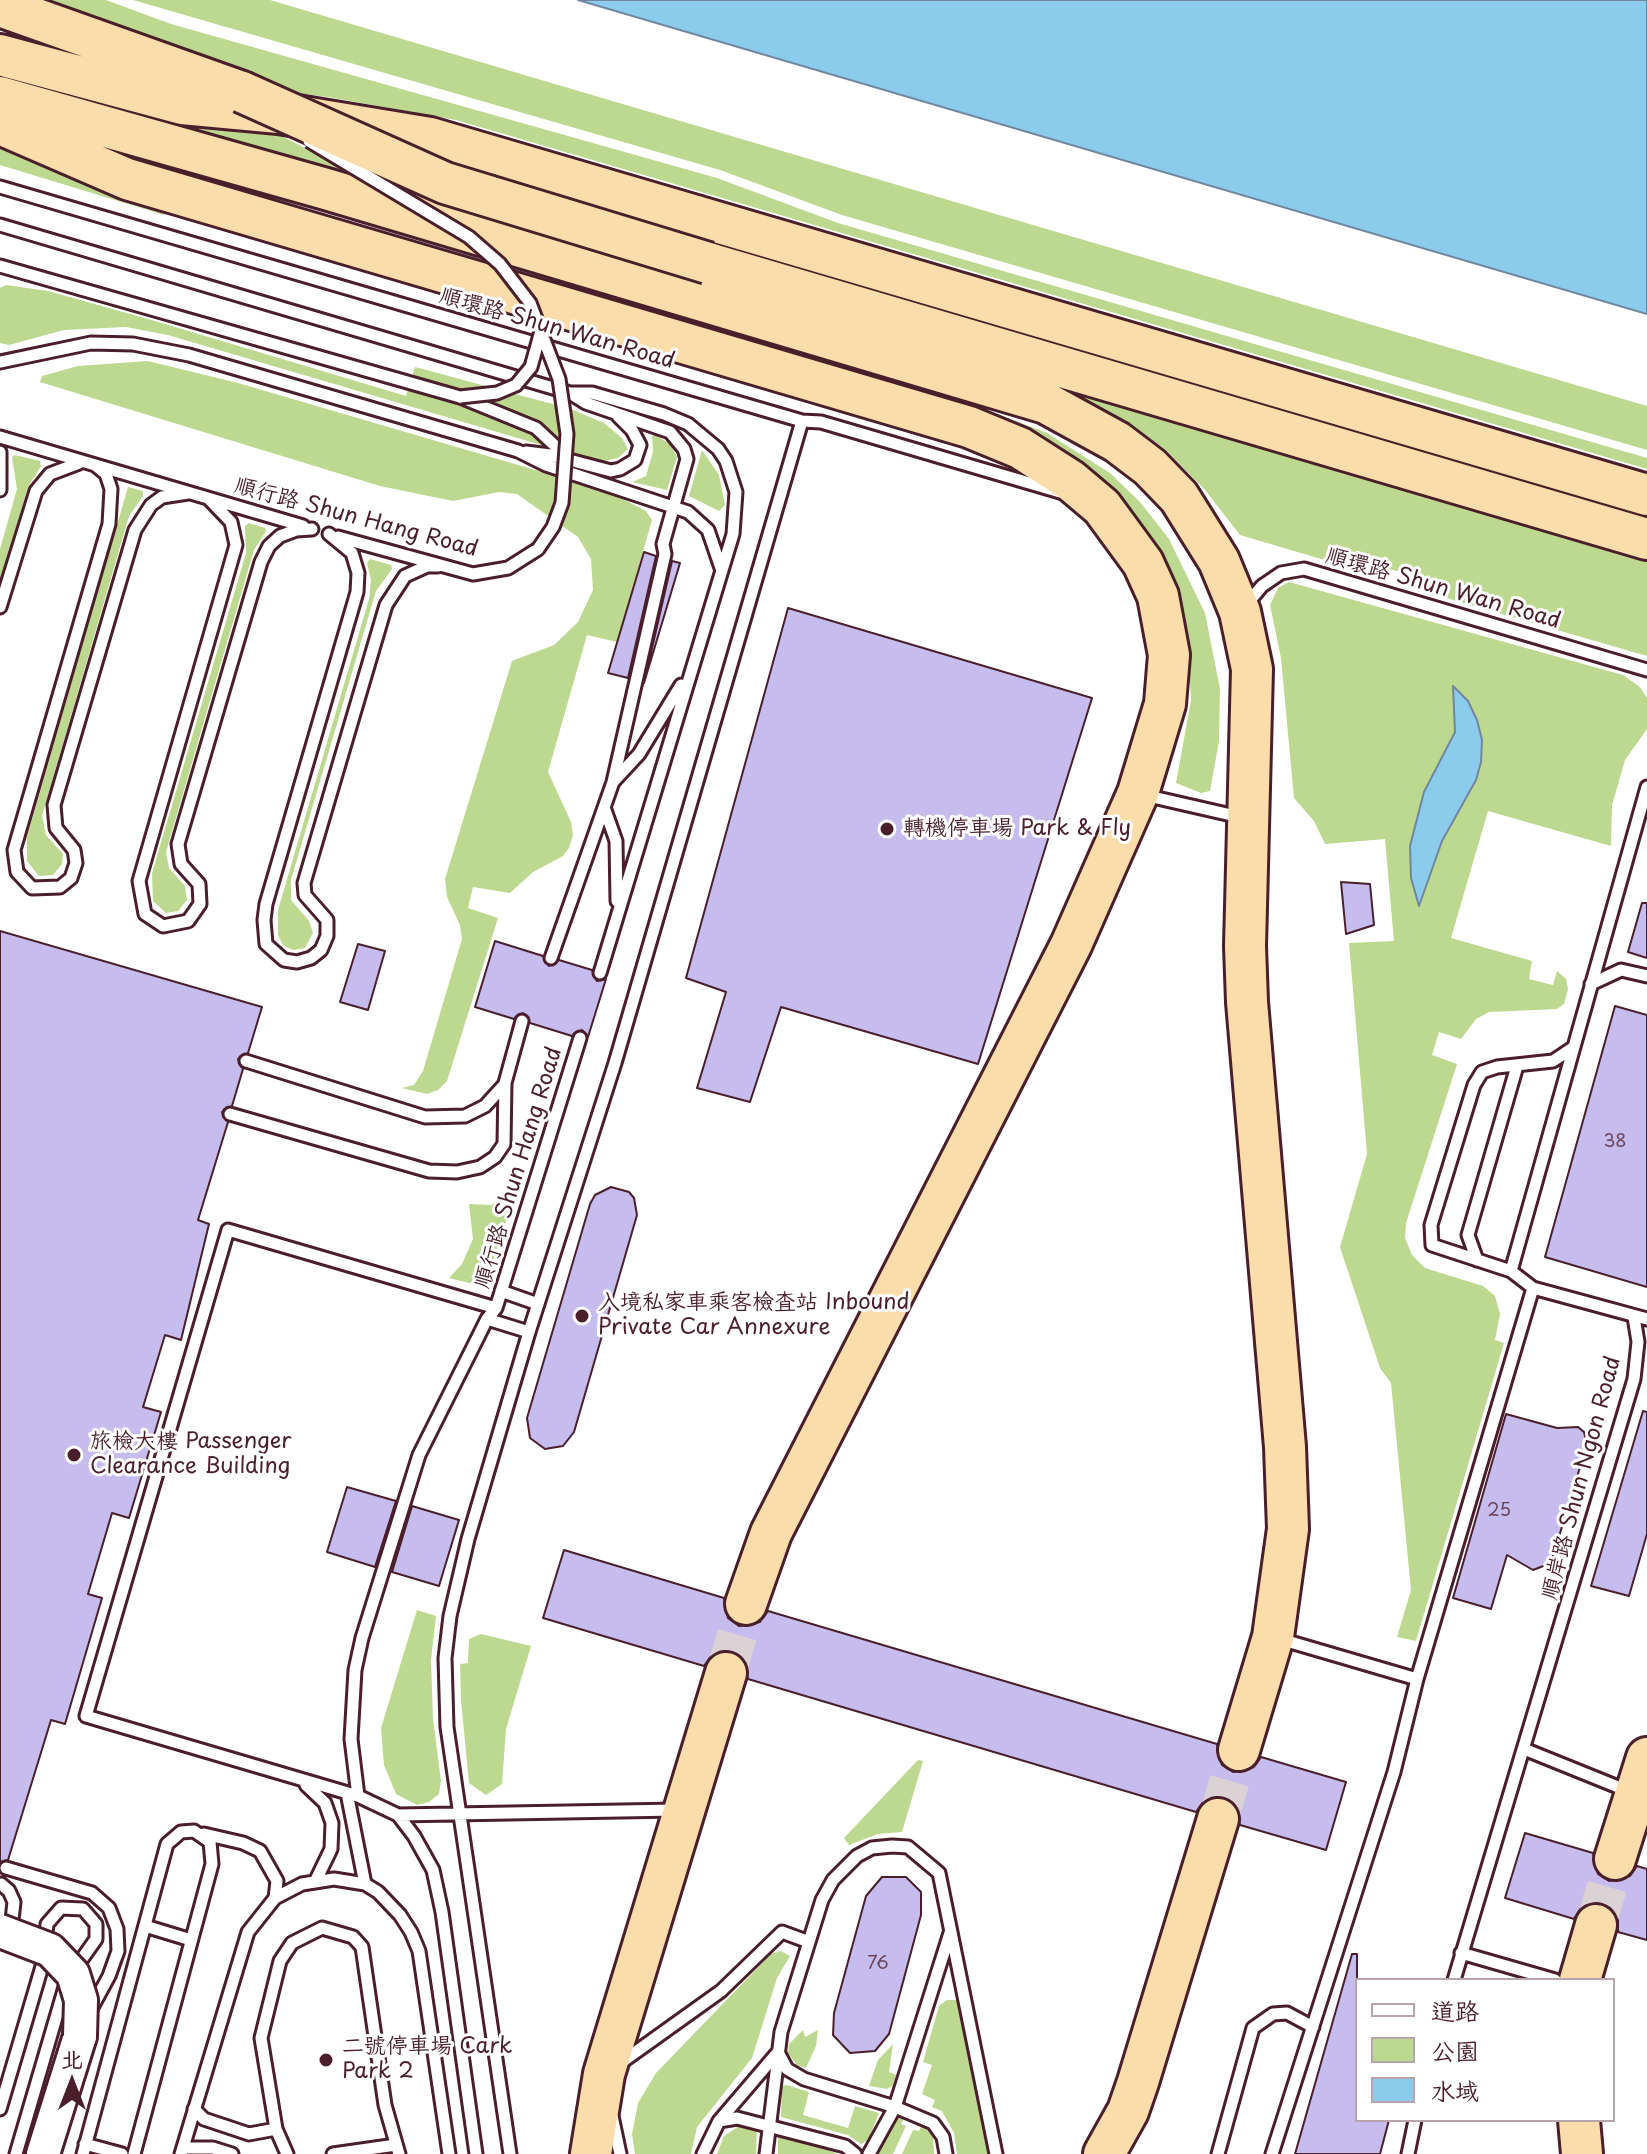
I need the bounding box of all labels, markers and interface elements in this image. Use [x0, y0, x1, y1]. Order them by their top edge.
street label: 順環路 Shun Wan Road [437, 283, 677, 375]
street label: 順行路 Shun Hang Road [231, 473, 481, 563]
street label: 順環路 Shun Wan Road [1323, 543, 1563, 635]
place label: 轉機停車場 Park & Fly [903, 816, 1131, 842]
marker: 轉機停車場 Park & Fly [878, 820, 896, 838]
street label: 順行路 Shun Hang Road [470, 1044, 568, 1292]
house number: 38 [1603, 1131, 1627, 1153]
place label: 入境私家車乘客檢查站 Inbound Private Car Annexure [598, 1290, 909, 1342]
marker: 入境私家車乘客檢查站 Inbound Private Car Annexure [573, 1307, 591, 1325]
street label: 順岸路 Shun Ngon Road [1537, 1353, 1627, 1603]
place label: 旅檢大樓 Passenger Clearance Building [90, 1429, 292, 1480]
marker: 旅檢大樓 Passenger Clearance Building [65, 1446, 83, 1464]
house number: 25 [1487, 1500, 1511, 1522]
house number: 76 [867, 1953, 889, 1975]
legend [1355, 1978, 1615, 2122]
text: 道路 [1431, 1992, 1479, 2028]
text: 公園 [1431, 2032, 1479, 2068]
place label: 二號停車場 Cark Park 2 [342, 2034, 512, 2086]
text: 北 [61, 2041, 83, 2074]
north arrow [32, 2042, 112, 2122]
marker: 二號停車場 Cark Park 2 [317, 2051, 335, 2069]
text: 水域 [1431, 2072, 1479, 2108]

